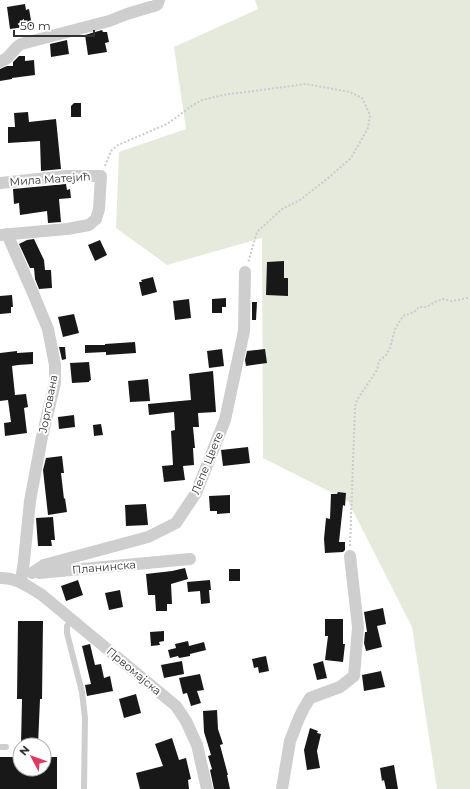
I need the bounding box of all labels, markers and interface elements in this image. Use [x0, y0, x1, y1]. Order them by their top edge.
scale bar [14, 12, 94, 38]
text: 50 m [20, 18, 51, 33]
street label: Мила Матејић [9, 169, 91, 189]
street label: Јоргована [35, 374, 61, 434]
street label: Лепе Цвете [188, 429, 226, 497]
street label: Планинска [72, 557, 136, 577]
street label: Првомајска [104, 644, 164, 698]
north arrow [12, 737, 52, 777]
text: N [16, 742, 33, 758]

